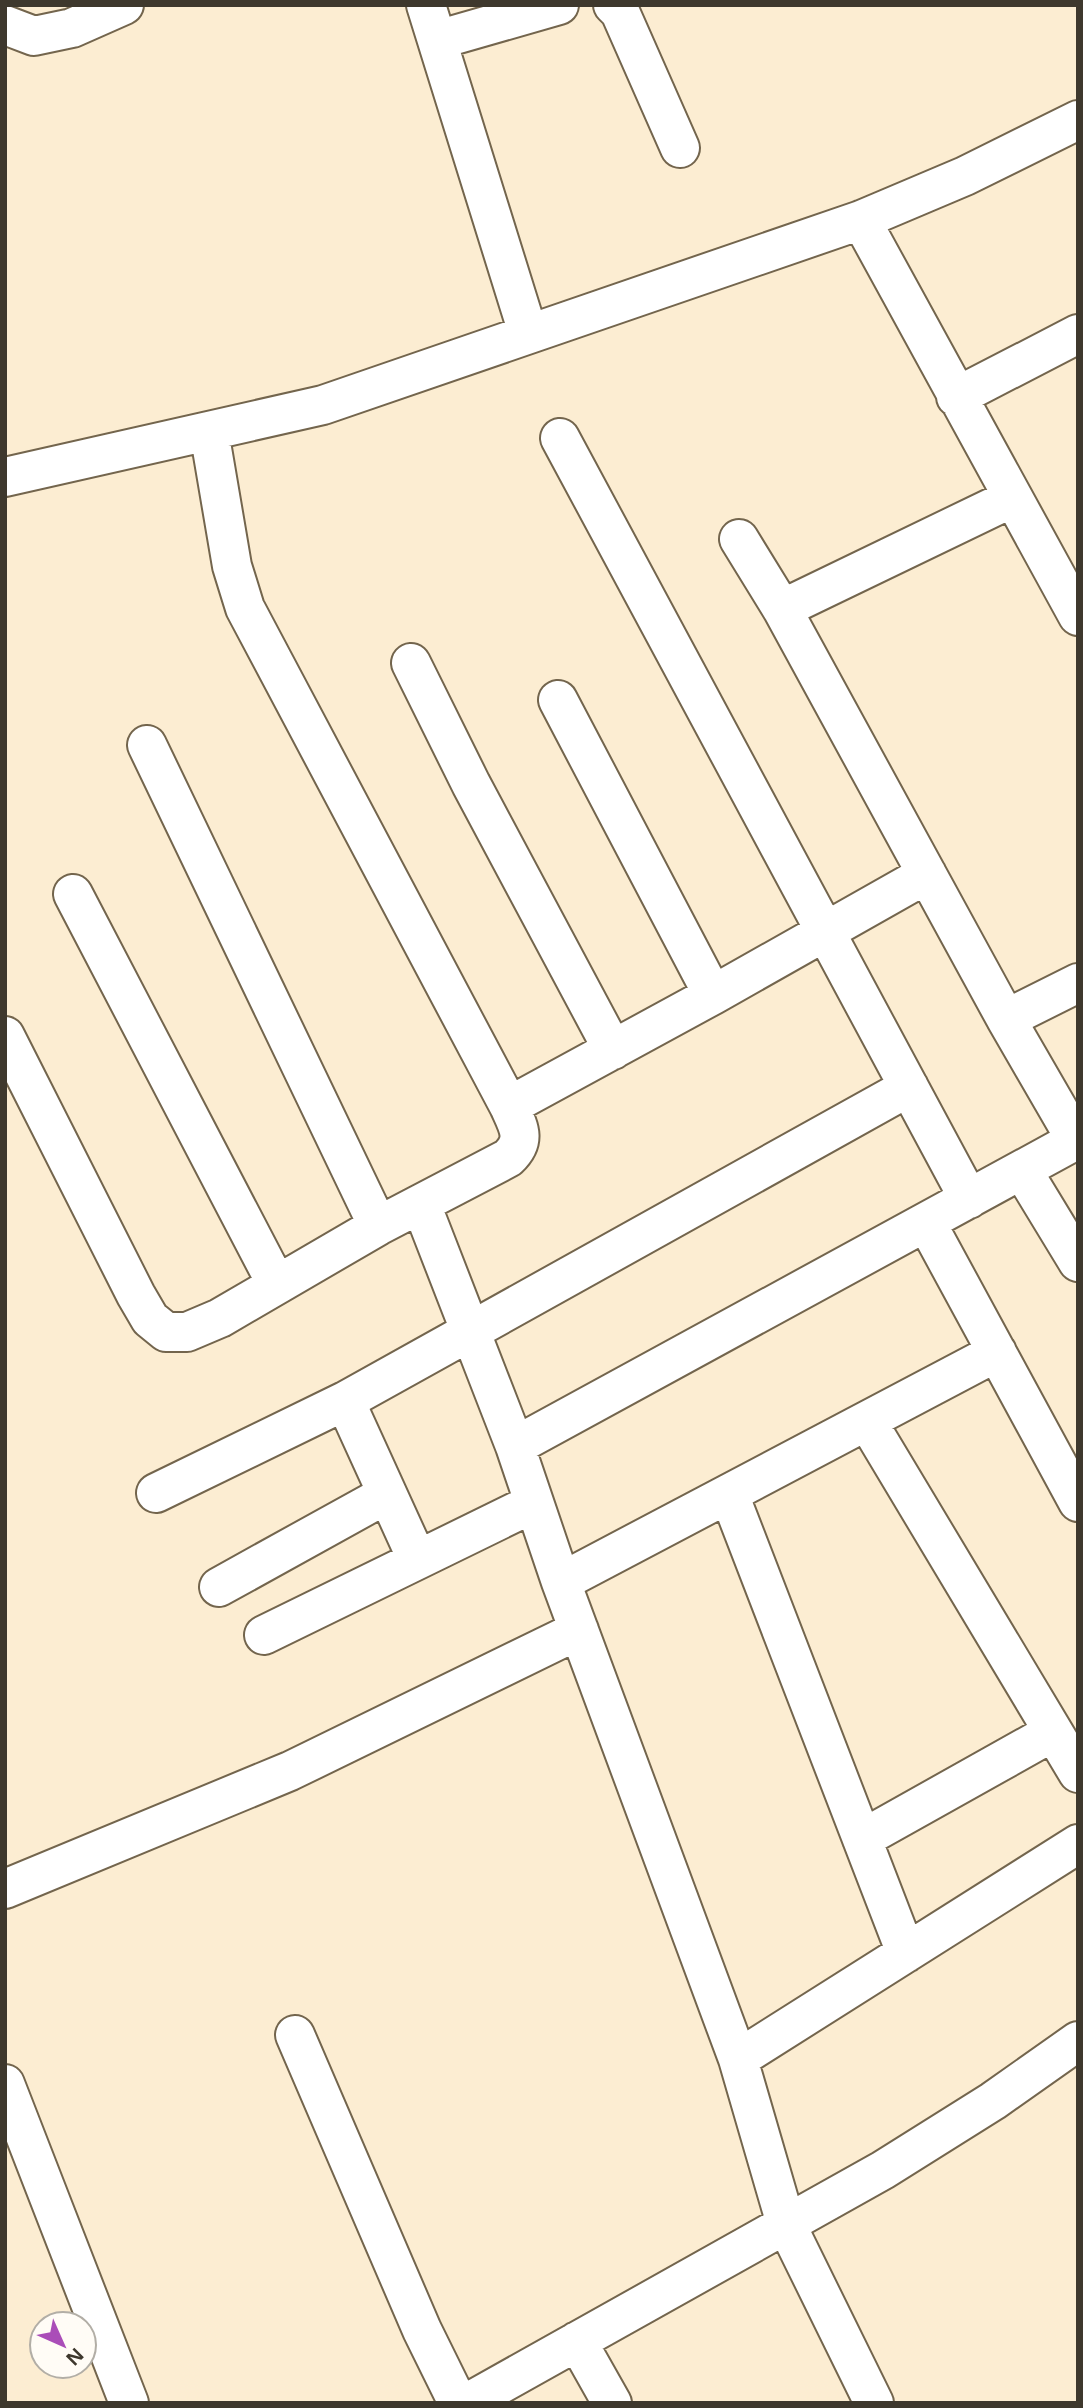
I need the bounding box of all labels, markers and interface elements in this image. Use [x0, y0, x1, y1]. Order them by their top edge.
north arrow [28, 2310, 98, 2380]
text: N [60, 2342, 90, 2372]

